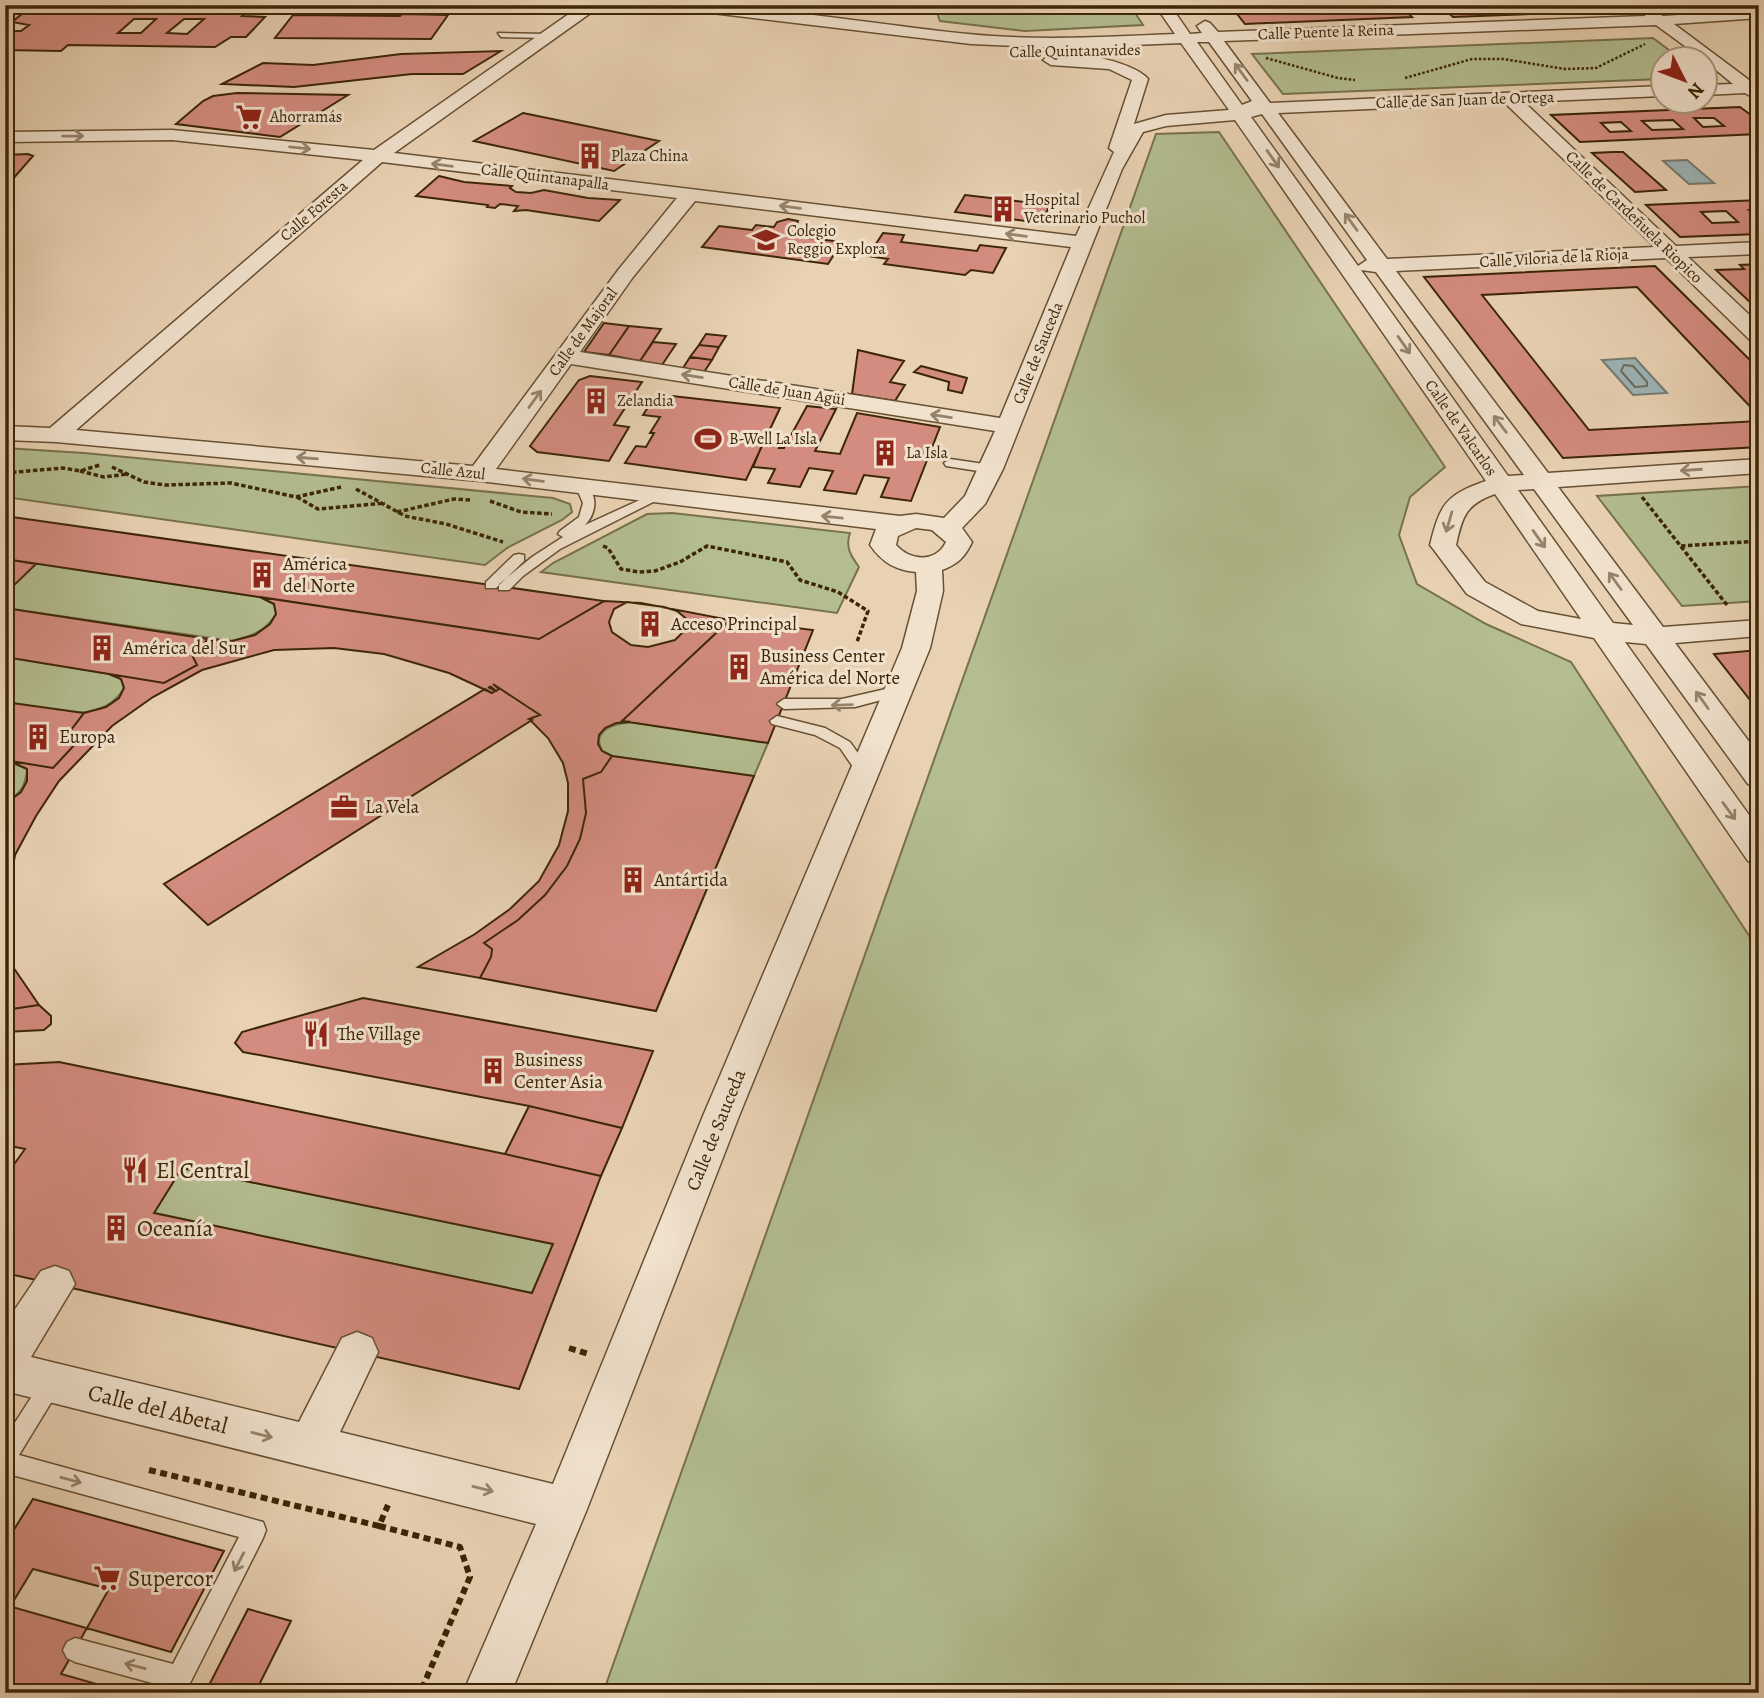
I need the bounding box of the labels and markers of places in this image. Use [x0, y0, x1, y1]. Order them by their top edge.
supermarket icon: Ahorramás [234, 102, 264, 132]
place label: Ahorramás [269, 106, 342, 128]
building icon: Plaza China [575, 141, 605, 171]
place label: Plaza China [611, 145, 689, 167]
place label: Hospital Veterinario Puchol [1023, 189, 1146, 229]
building icon: Hospital Veterinario Puchol [988, 194, 1018, 224]
place label: Colegio Reggio Explora [787, 220, 886, 260]
school or university icon: Colegio Reggio Explora [751, 225, 781, 255]
building icon: Zelandia [581, 386, 611, 416]
place label: Zelandia [617, 390, 674, 412]
sports icon: B-Well La Isla [693, 424, 723, 454]
place label: B-Well La Isla [729, 428, 818, 450]
building icon: La Isla [870, 438, 900, 468]
place label: La Isla [906, 442, 949, 464]
place label: América del Norte [282, 551, 355, 599]
building icon: América del Norte [247, 560, 277, 590]
building icon: Acceso Principal [635, 609, 665, 639]
place label: Acceso Principal [670, 611, 797, 637]
building icon: América del Sur [87, 633, 117, 663]
place label: América del Sur [122, 635, 246, 661]
place label: Business Center América del Norte [759, 643, 900, 691]
building icon: Business Center América del Norte [724, 652, 754, 682]
building icon: Europa [23, 722, 53, 752]
place label: Europa [59, 724, 116, 750]
office icon: La Vela [329, 792, 359, 822]
place label: La Vela [365, 794, 420, 820]
building icon: Antártida [618, 865, 648, 895]
place label: Antártida [653, 867, 728, 893]
restaurant icon: The Village [301, 1019, 331, 1049]
place label: The Village [337, 1021, 420, 1047]
place label: Business Center Asia [514, 1047, 603, 1095]
building icon: Business Center Asia [478, 1056, 508, 1086]
restaurant icon: El Central [120, 1155, 150, 1185]
place label: El Central [156, 1155, 249, 1186]
building icon: Oceanía [101, 1213, 131, 1243]
place label: Oceanía [137, 1213, 213, 1244]
supermarket icon: Supercor [92, 1563, 122, 1593]
place label: Supercor [128, 1563, 214, 1594]

